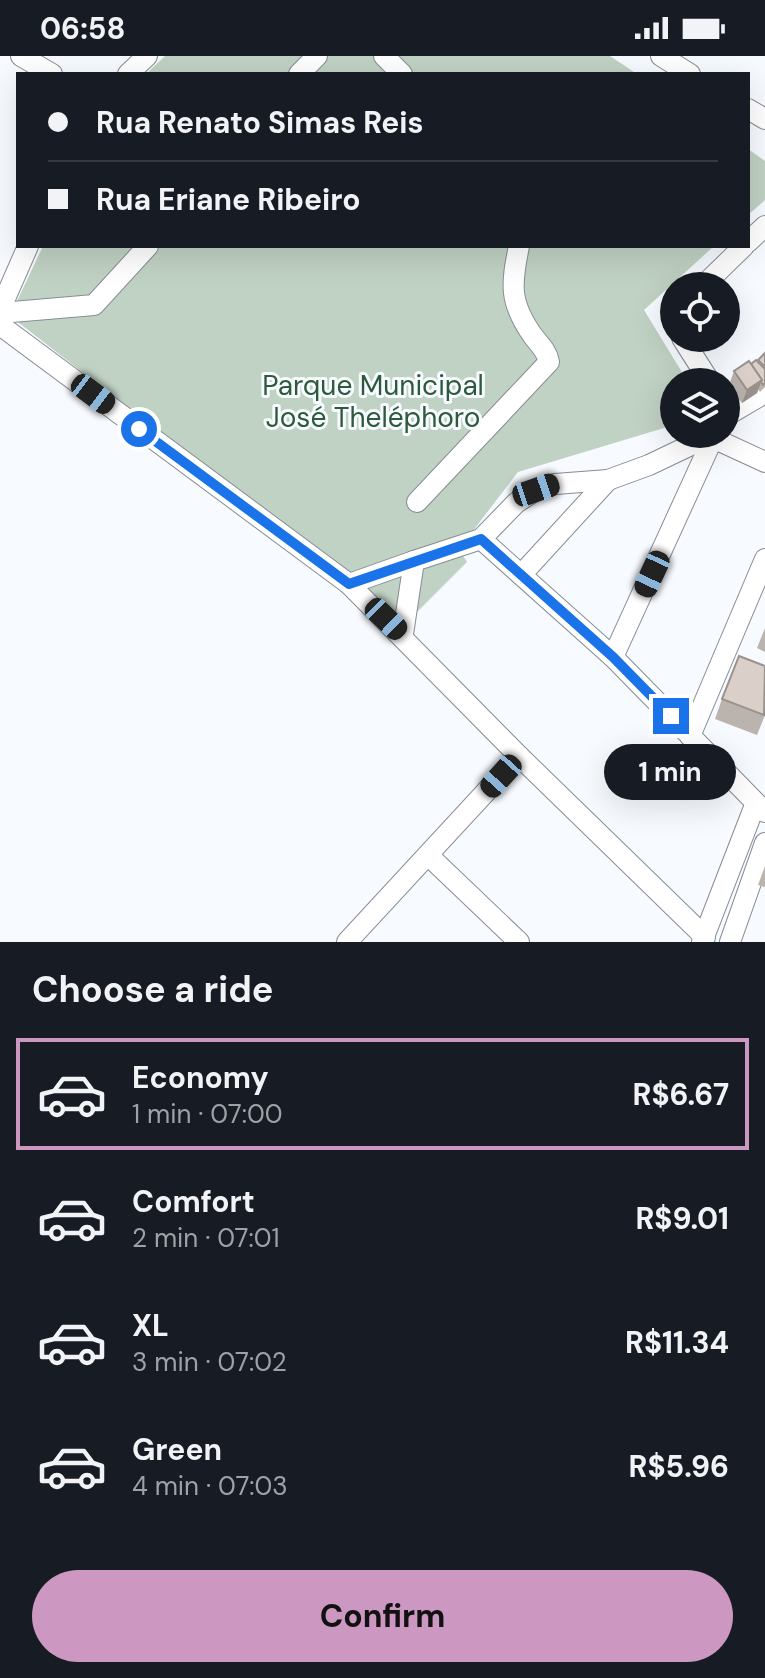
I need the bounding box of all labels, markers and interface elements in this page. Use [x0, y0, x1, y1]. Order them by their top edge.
text: 06:58 [40, 9, 125, 48]
text: Rua Renato Simas Reis [96, 103, 423, 142]
text: Rua Eriane Ribeiro [96, 180, 361, 219]
map controls [660, 272, 740, 448]
button: locate [660, 272, 740, 352]
park label: Parque Municipal José Theléphoro [262, 367, 484, 436]
button: layers [660, 368, 740, 448]
car [67, 370, 119, 418]
route start [121, 411, 157, 447]
car [509, 471, 563, 509]
car [631, 547, 673, 601]
car [360, 594, 412, 644]
route end [653, 698, 689, 734]
callout: 1 min [605, 744, 737, 800]
car [476, 750, 526, 802]
text: 1 min [638, 755, 702, 789]
text: Choose a ride [32, 966, 273, 1013]
icon: car [36, 1058, 108, 1130]
text: Economy [132, 1058, 269, 1097]
text: R$6.67 [632, 1075, 729, 1114]
text: 1 min · 07:00 [132, 1097, 282, 1131]
icon: car [36, 1182, 108, 1254]
text: Comfort [132, 1182, 255, 1221]
text: R$9.01 [635, 1199, 729, 1238]
text: 2 min · 07:01 [132, 1221, 280, 1255]
icon: car [36, 1306, 108, 1378]
text: XL [132, 1306, 169, 1345]
text: R$11.34 [625, 1323, 729, 1362]
text: 3 min · 07:02 [132, 1345, 287, 1379]
icon: car [36, 1430, 108, 1502]
text: Green [132, 1430, 222, 1469]
text: R$5.96 [629, 1447, 729, 1486]
text: 4 min · 07:03 [132, 1469, 288, 1503]
button: Confirm [32, 1570, 733, 1662]

